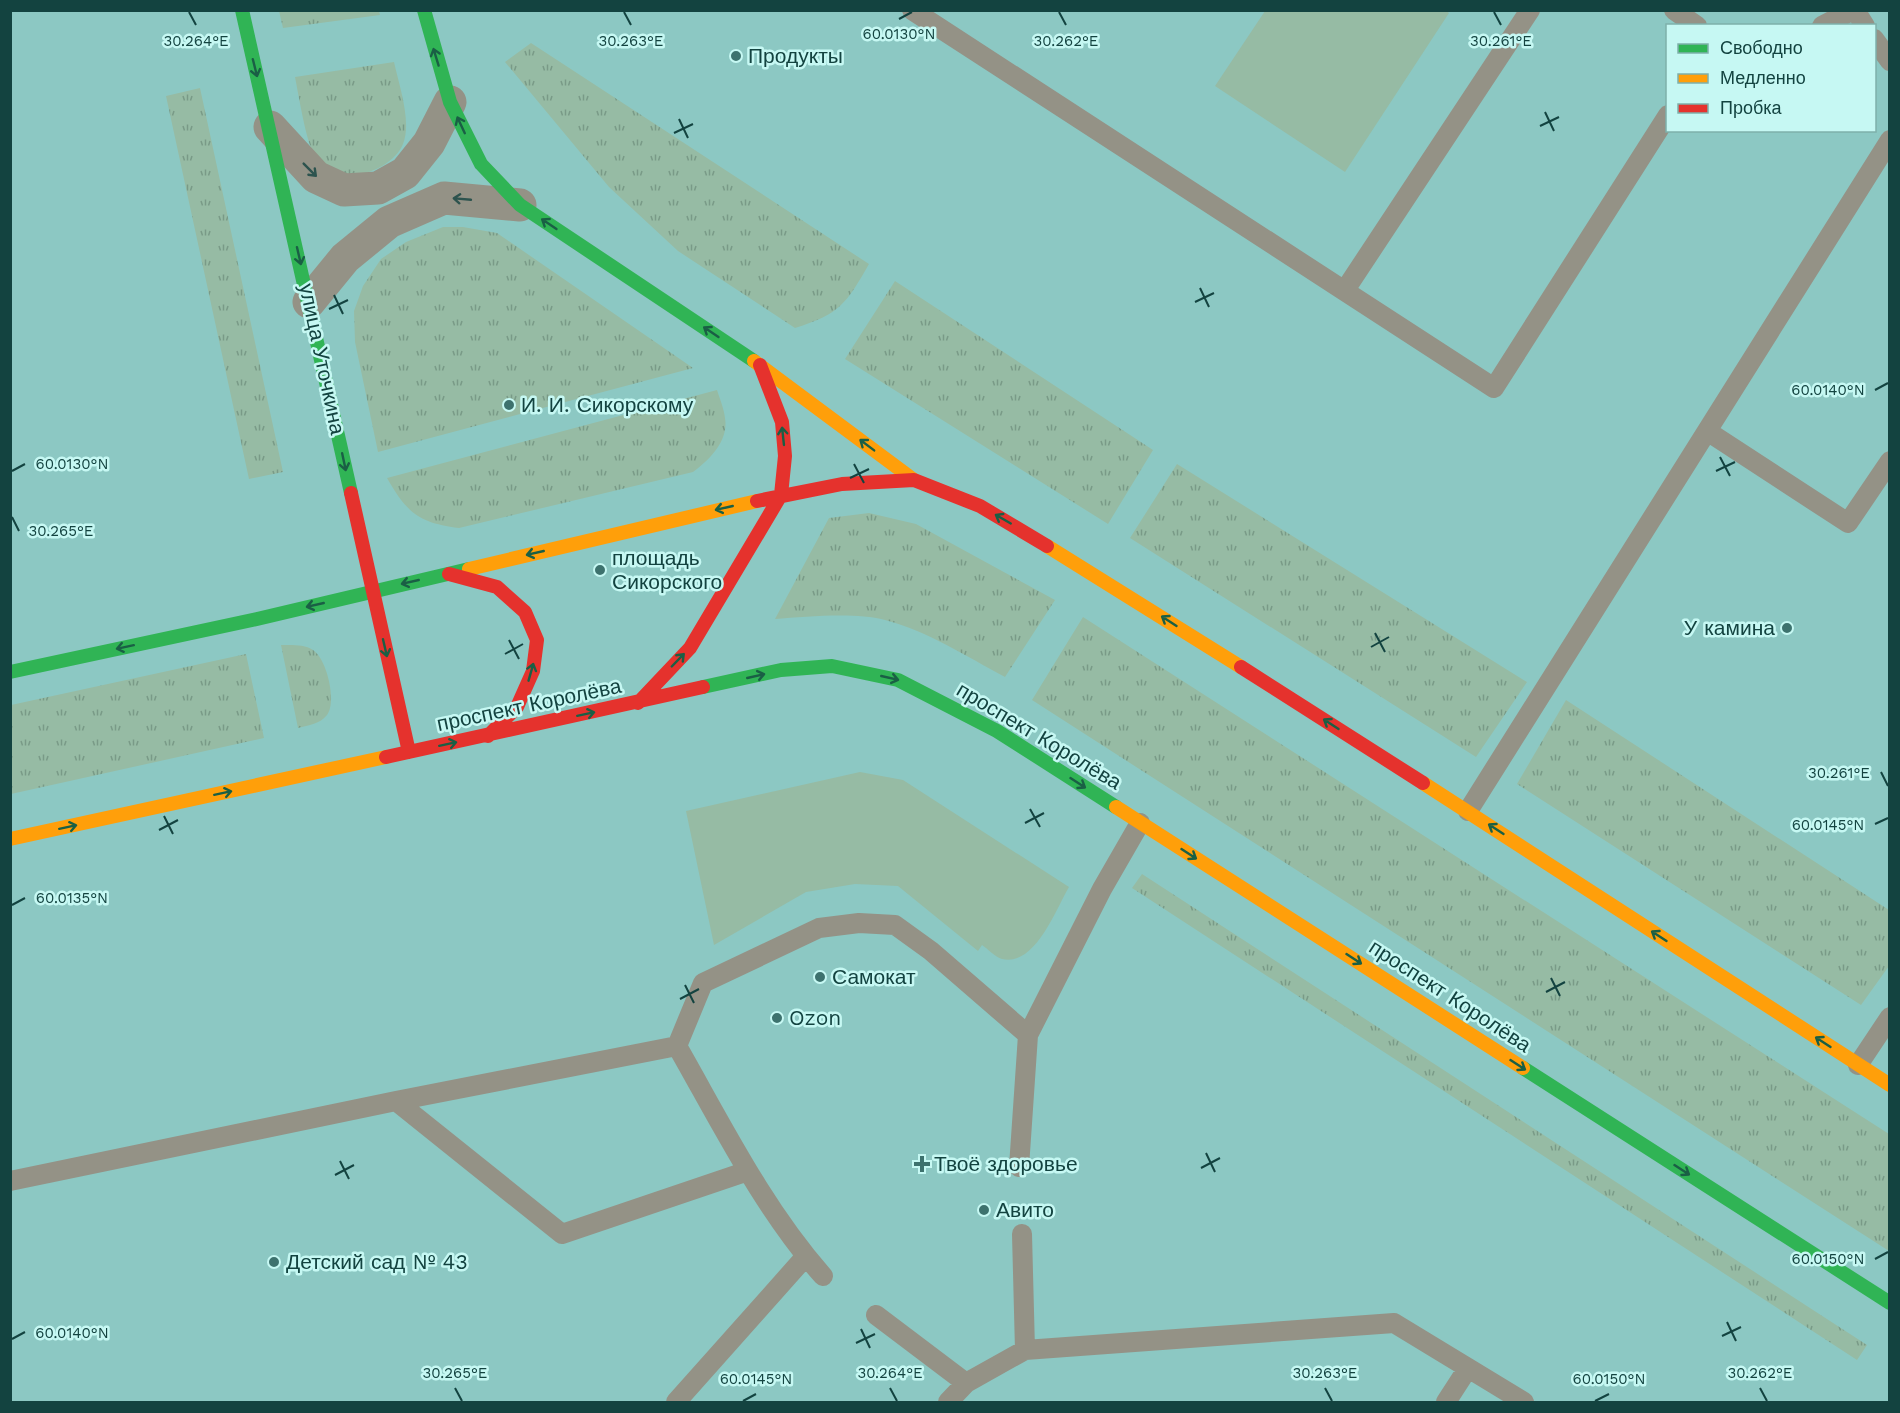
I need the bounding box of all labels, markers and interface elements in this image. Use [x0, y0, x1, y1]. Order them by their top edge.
legend [1666, 24, 1876, 132]
text: 60.0130°N [863, 25, 935, 43]
text: 30.264°E [163, 32, 229, 50]
text: 30.263°E [599, 32, 663, 50]
text: 30.262°E [1034, 32, 1098, 50]
text: 30.261°E [1470, 32, 1532, 50]
text: Свободно [1720, 37, 1803, 58]
place label: Продукты [748, 43, 843, 68]
one-way arrow [430, 48, 441, 67]
marker: Продукты [729, 49, 743, 63]
one-way arrow [249, 58, 261, 77]
text: Медленно [1720, 67, 1806, 88]
text: Пробка [1720, 97, 1783, 118]
one-way arrow [454, 117, 466, 135]
one-way arrow [303, 162, 317, 177]
one-way arrow [453, 193, 473, 204]
one-way arrow [541, 218, 558, 230]
one-way arrow [293, 246, 305, 265]
street label: улица Уточкина [294, 281, 351, 437]
one-way arrow [703, 326, 720, 338]
text: 60.0140°N [1791, 381, 1865, 399]
place label: И. И. Сикорскому [521, 392, 694, 417]
marker: И. И. Сикорскому [502, 398, 516, 412]
one-way arrow [777, 427, 788, 447]
one-way arrow [859, 439, 875, 452]
one-way arrow [339, 451, 350, 471]
text: 60.0130°N [36, 455, 108, 473]
one-way arrow [715, 503, 734, 515]
one-way arrow [995, 513, 1012, 525]
text: 30.265°E [29, 522, 93, 540]
place label: площадь Сикорского [612, 545, 722, 594]
one-way arrow [525, 547, 544, 559]
marker: площадь Сикорского [593, 563, 607, 577]
one-way arrow [401, 577, 420, 589]
one-way arrow [306, 599, 325, 611]
one-way arrow [1161, 615, 1178, 627]
place label: У камина [1684, 615, 1775, 640]
marker: У камина [1780, 621, 1794, 635]
one-way arrow [380, 638, 392, 657]
one-way arrow [116, 642, 135, 653]
one-way arrow [671, 653, 685, 668]
one-way arrow [526, 663, 537, 682]
one-way arrow [746, 670, 765, 681]
street label: проспект Королёва [434, 673, 624, 736]
one-way arrow [880, 673, 899, 685]
street label: проспект Королёва [952, 676, 1126, 795]
one-way arrow [575, 708, 595, 719]
one-way arrow [1323, 718, 1340, 730]
one-way arrow [438, 738, 458, 749]
text: 30.261°E [1808, 764, 1870, 782]
one-way arrow [1069, 777, 1086, 789]
one-way arrow [213, 787, 232, 798]
text: 60.0145°N [1792, 816, 1864, 834]
one-way arrow [57, 821, 77, 832]
one-way arrow [1487, 823, 1504, 836]
one-way arrow [1181, 848, 1197, 860]
text: 60.0135°N [36, 889, 108, 907]
one-way arrow [1651, 929, 1668, 941]
street label: проспект Королёва [1365, 934, 1536, 1057]
one-way arrow [1345, 953, 1362, 966]
place label: Самокат [832, 964, 916, 989]
marker: Самокат [813, 970, 827, 984]
place label: Ozon [789, 1005, 841, 1030]
marker: Ozon [770, 1011, 784, 1025]
one-way arrow [1815, 1036, 1831, 1048]
one-way arrow [1509, 1059, 1526, 1071]
place label: Твоё здоровье [934, 1151, 1078, 1176]
marker: Твоё здоровье [915, 1157, 929, 1171]
one-way arrow [1673, 1164, 1690, 1176]
place label: Авито [996, 1197, 1054, 1222]
marker: Авито [977, 1203, 991, 1217]
place label: Детский сад № 43 [286, 1249, 468, 1274]
text: 60.0150°N [1792, 1250, 1864, 1268]
marker: Детский сад № 43 [267, 1255, 281, 1269]
text: 60.0140°N [35, 1324, 109, 1342]
text: 30.265°E [423, 1364, 487, 1382]
text: 30.264°E [857, 1364, 923, 1382]
text: 30.263°E [1293, 1364, 1357, 1382]
text: 30.262°E [1728, 1364, 1792, 1382]
text: 60.0145°N [720, 1370, 792, 1388]
text: 60.0150°N [1573, 1370, 1645, 1388]

